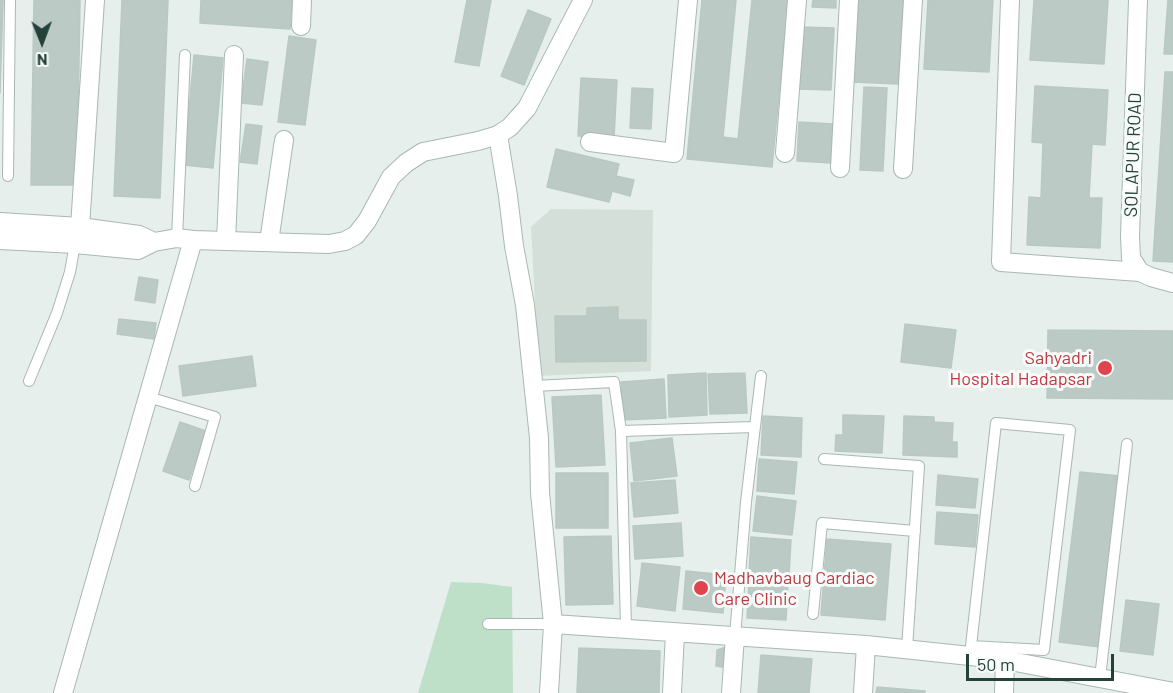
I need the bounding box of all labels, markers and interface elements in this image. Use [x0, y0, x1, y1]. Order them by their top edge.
north arrow [12, 12, 72, 72]
text: N [37, 51, 48, 70]
street label: SOLAPUR ROAD [1120, 92, 1146, 218]
place label: Sahyadri Hospital Hadapsar [949, 347, 1092, 389]
marker: Sahyadri Hospital Hadapsar [1096, 359, 1114, 377]
place label: Madhavbaug Cardiac Care Clinic [714, 567, 875, 610]
marker: Madhavbaug Cardiac Care Clinic [692, 579, 710, 597]
scale bar [969, 642, 1118, 680]
text: 50 m [977, 653, 1015, 675]

